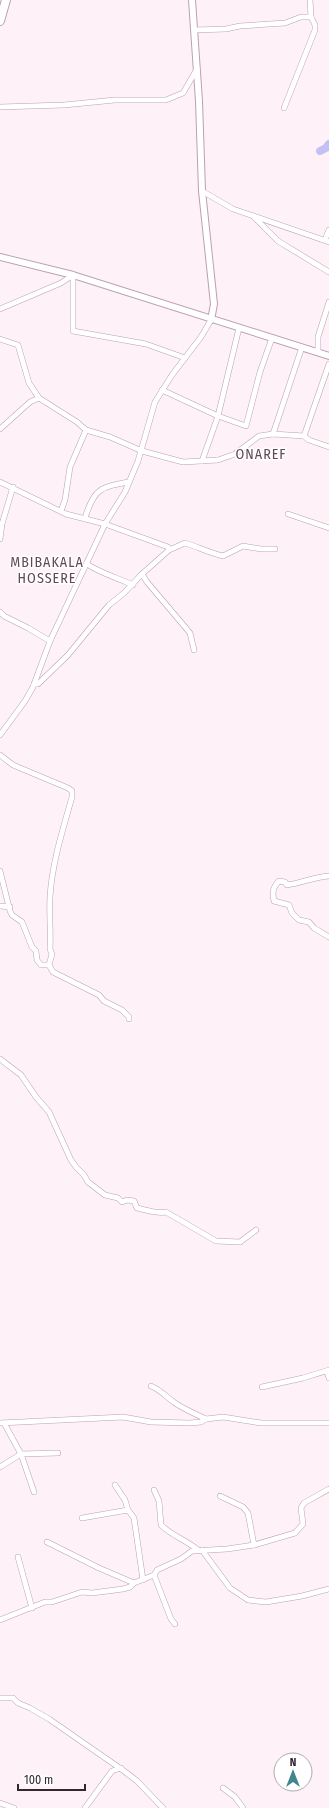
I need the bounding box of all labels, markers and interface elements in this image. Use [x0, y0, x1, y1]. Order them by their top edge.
district label: ONAREF [236, 446, 286, 463]
district label: MBIBAKALA HOSSERE [10, 554, 84, 587]
north arrow [273, 1752, 313, 1792]
text: N [290, 1756, 296, 1769]
scale bar [18, 1766, 85, 1792]
text: 100 m [24, 1773, 53, 1787]

